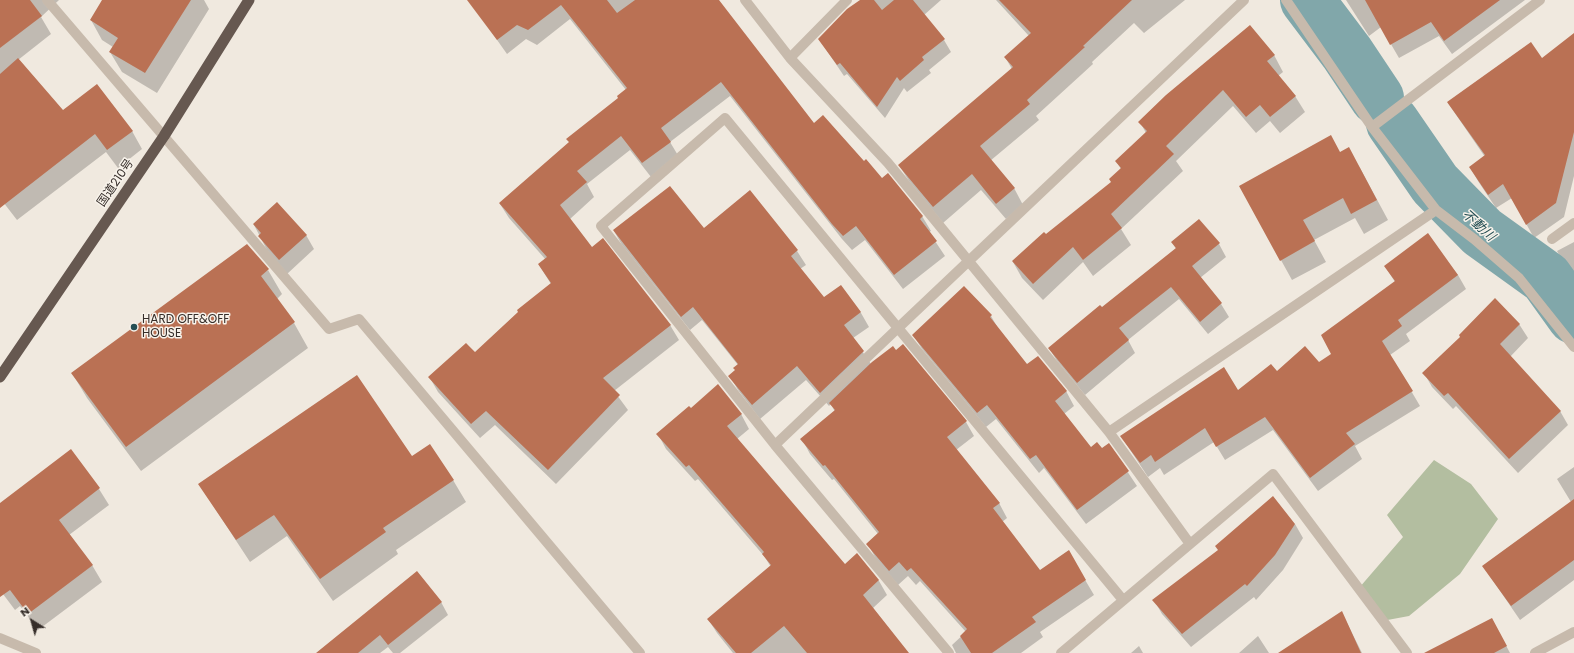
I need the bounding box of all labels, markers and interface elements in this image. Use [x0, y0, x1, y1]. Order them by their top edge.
street label: 国道210号 [95, 156, 137, 210]
water label: 不動川 [1458, 207, 1498, 245]
place label: HARD OFF&OFF HOUSE [142, 313, 229, 341]
marker: HARD OFF&OFF HOUSE [129, 322, 139, 332]
north arrow [12, 601, 52, 641]
text: N [17, 603, 33, 620]

